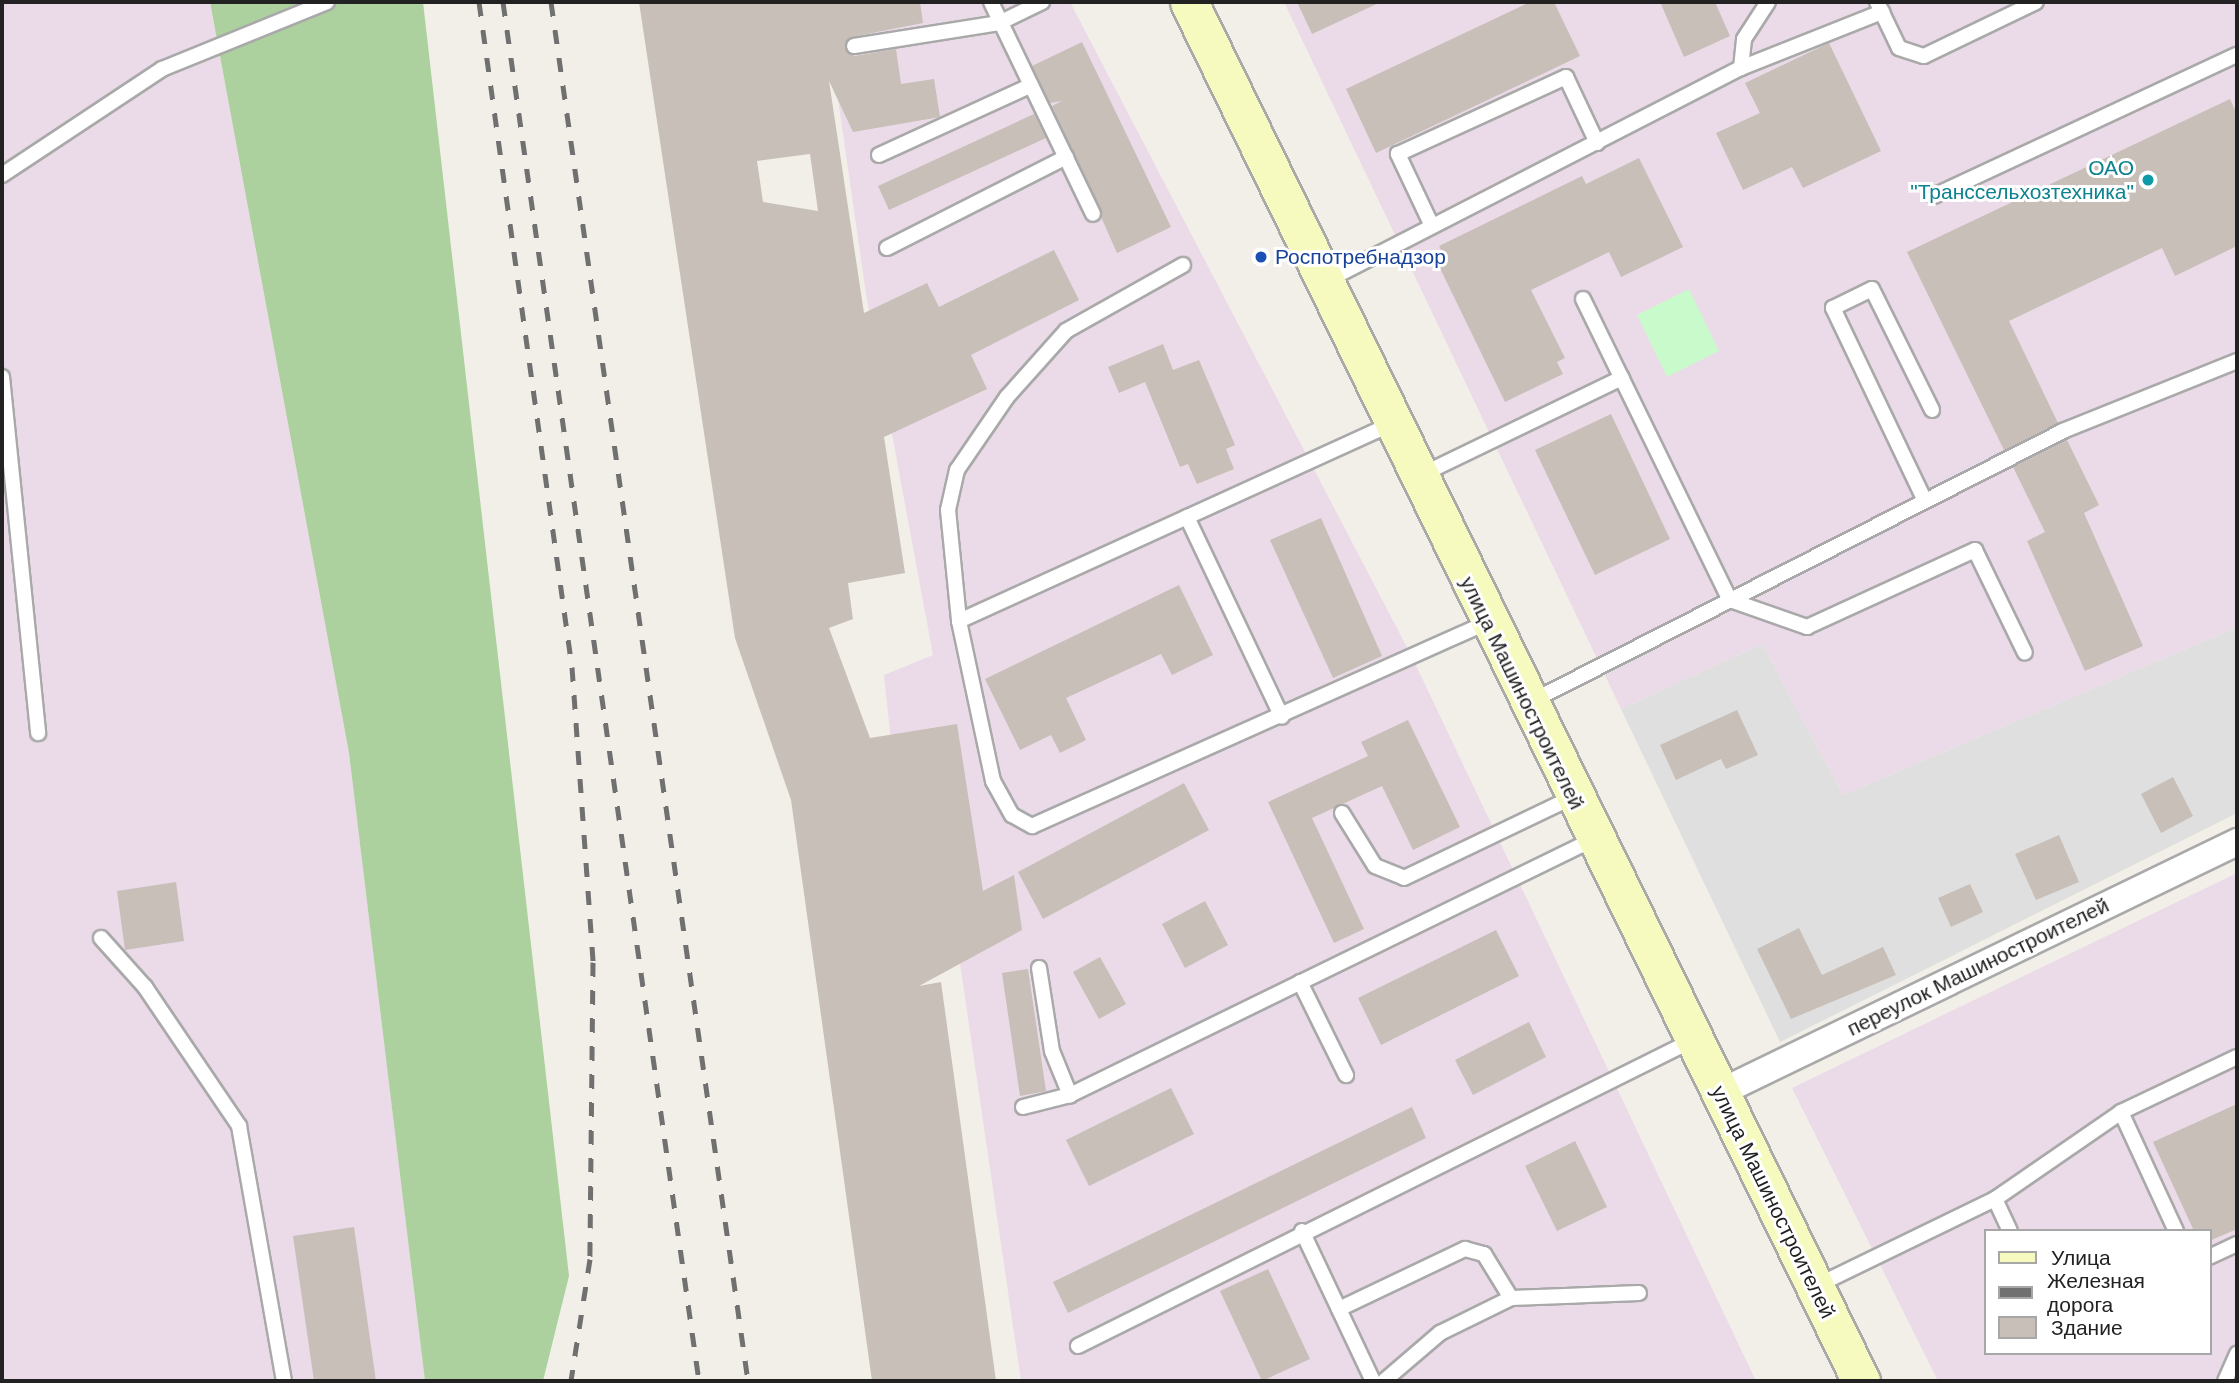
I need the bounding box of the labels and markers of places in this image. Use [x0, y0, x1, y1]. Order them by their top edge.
place label: ОАО "Транссельхозтехника" [1910, 155, 2134, 205]
marker: ОАО "Транссельхозтехника" [2140, 172, 2156, 188]
place label: Роспотребнадзор [1275, 244, 1446, 270]
marker: Роспотребнадзор [1253, 249, 1269, 265]

